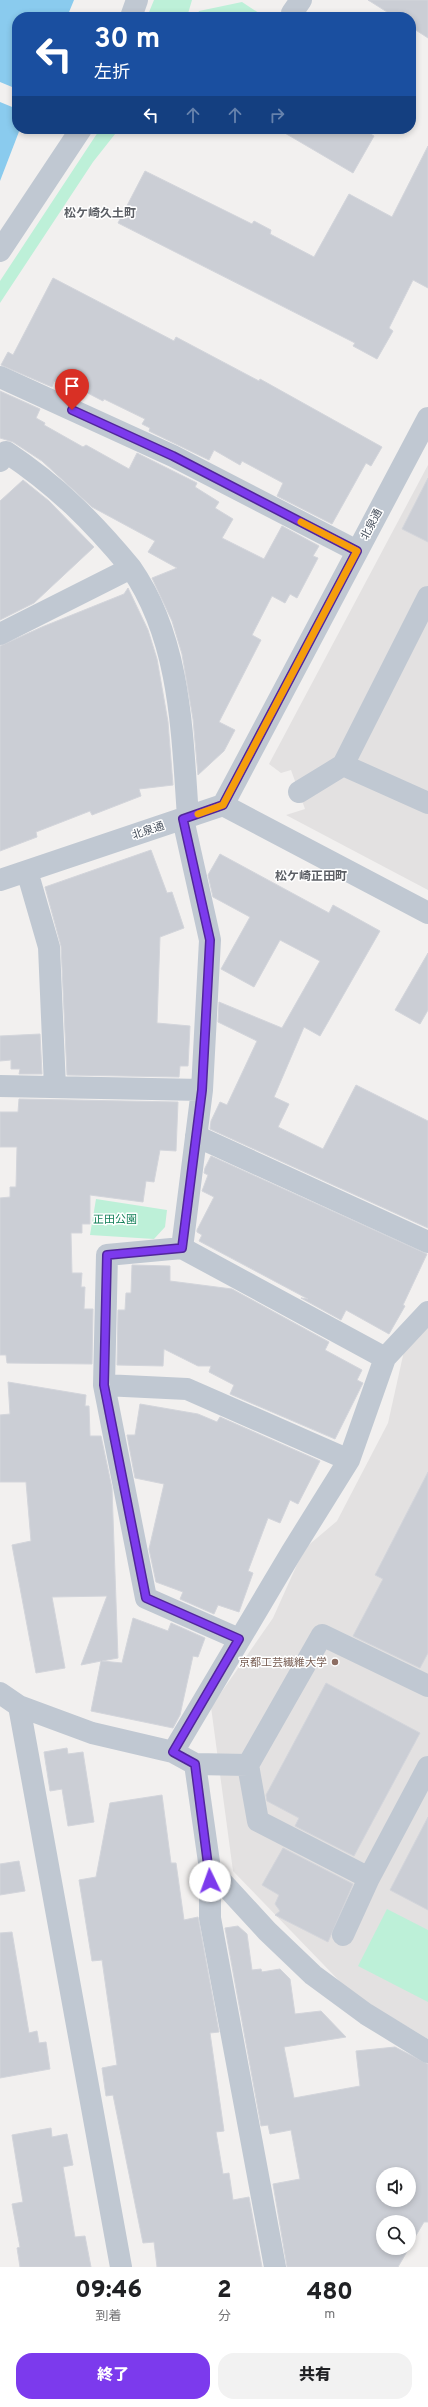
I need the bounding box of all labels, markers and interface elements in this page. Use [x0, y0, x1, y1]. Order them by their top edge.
text: 30 m [94, 22, 160, 58]
icon: left [28, 28, 80, 80]
text: 左折 [94, 62, 130, 85]
icon: left [140, 104, 162, 126]
icon: ahead [182, 104, 204, 126]
icon: ahead [224, 104, 246, 126]
icon: right [266, 104, 288, 126]
district label: 松ケ崎久土町 [64, 206, 136, 222]
pin [55, 369, 89, 410]
icon: arrive [61, 375, 83, 397]
street label: 北泉通 [358, 507, 386, 542]
street label: 北泉通 [130, 819, 166, 843]
district label: 松ケ崎正田町 [275, 869, 347, 885]
park label: 正田公園 [93, 1213, 137, 1227]
place label: 京都工芸繊維大学 [239, 1656, 327, 1670]
marker: 京都工芸繊維大学 [330, 1657, 340, 1667]
position arrow [189, 1860, 231, 1902]
map controls [376, 2167, 416, 2255]
button: sound [376, 2167, 416, 2207]
button: search [376, 2215, 416, 2255]
text: 09:46 [75, 2276, 142, 2306]
text: 2 [217, 2276, 232, 2306]
text: 480 [307, 2278, 353, 2308]
text: m [324, 2307, 335, 2323]
text: 到着 [96, 2309, 122, 2325]
text: 分 [218, 2309, 231, 2325]
button: 終了 [16, 2353, 210, 2399]
button: 共有 [218, 2353, 412, 2399]

